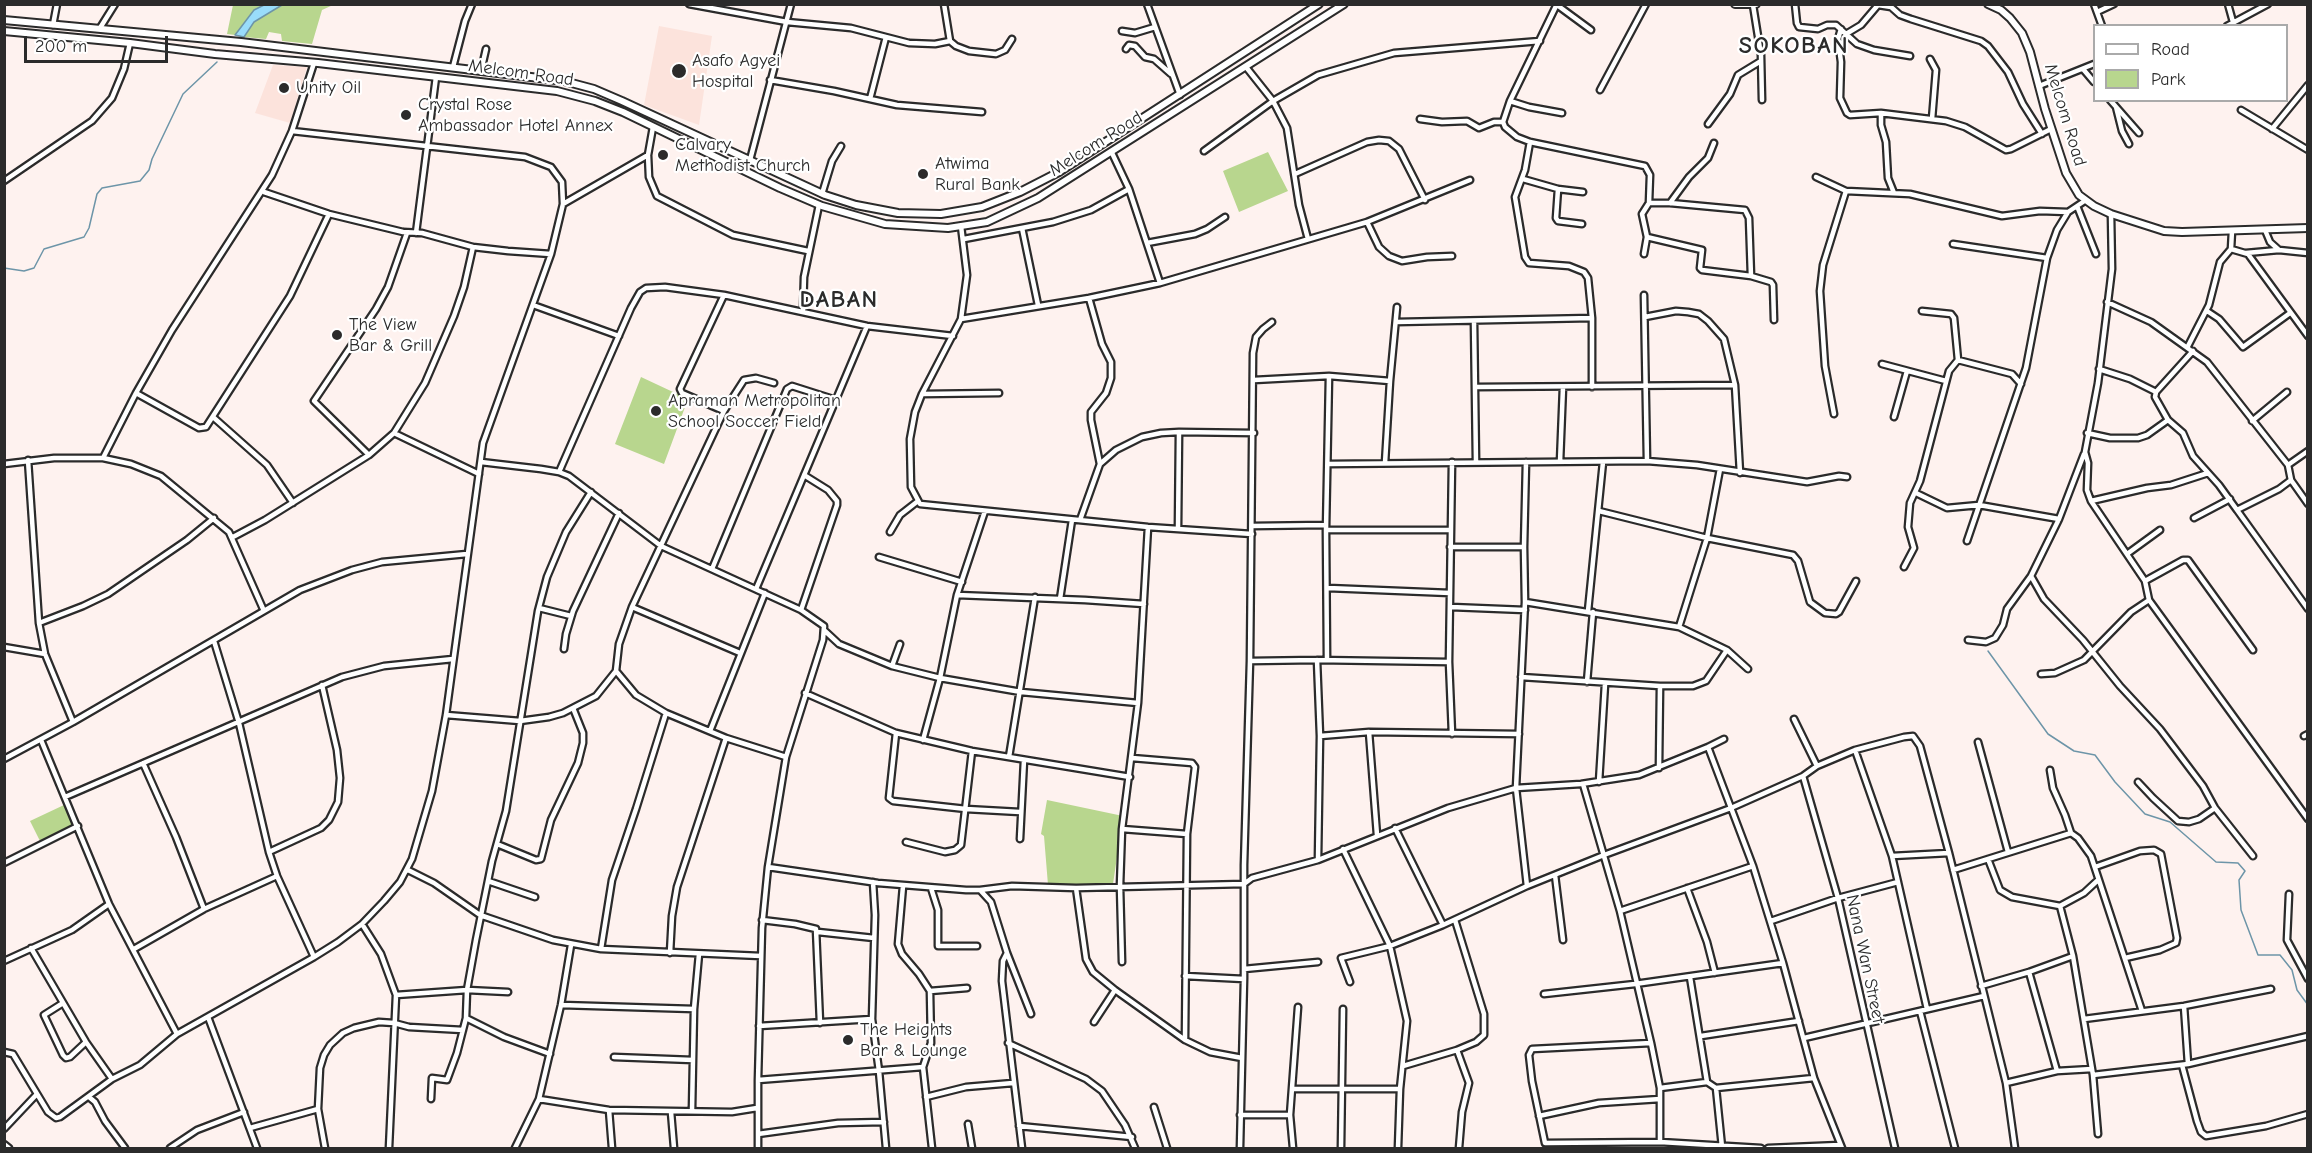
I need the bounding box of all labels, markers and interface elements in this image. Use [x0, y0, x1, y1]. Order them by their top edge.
scale bar [27, 24, 171, 62]
legend [2093, 24, 2288, 102]
district label: SOKOBAN [1739, 32, 1849, 60]
text: 200 m [35, 36, 87, 57]
text: Road [2151, 39, 2190, 60]
place label: Asafo Agyei Hospital [692, 50, 780, 92]
street label: Melcom Road [467, 55, 575, 91]
street label: Melcom Road [2039, 61, 2091, 169]
marker: Asafo Agyei Hospital [670, 62, 688, 80]
text: Park [2151, 69, 2185, 90]
place label: Unity Oil [296, 77, 361, 99]
marker: Unity Oil [277, 81, 291, 95]
place label: Crystal Rose Ambassador Hotel Annex [418, 94, 613, 136]
street label: Melcom Road [1045, 107, 1147, 181]
marker: Crystal Rose Ambassador Hotel Annex [399, 108, 413, 122]
place label: Calvary Methodist Church [675, 134, 811, 176]
marker: Calvary Methodist Church [656, 148, 670, 162]
place label: Atwima Rural Bank [935, 153, 1020, 195]
marker: Atwima Rural Bank [916, 167, 930, 181]
district label: DABAN [799, 286, 879, 314]
place label: The View Bar & Grill [349, 314, 432, 356]
marker: The View Bar & Grill [330, 328, 344, 342]
place label: Apraman Metropolitan School Soccer Field [668, 390, 841, 432]
marker: Apraman Metropolitan School Soccer Field [649, 404, 663, 418]
street label: Nana Wan Street [1841, 893, 1889, 1025]
place label: The Heights Bar & Lounge [860, 1019, 967, 1062]
marker: The Heights Bar & Lounge [841, 1033, 855, 1047]

